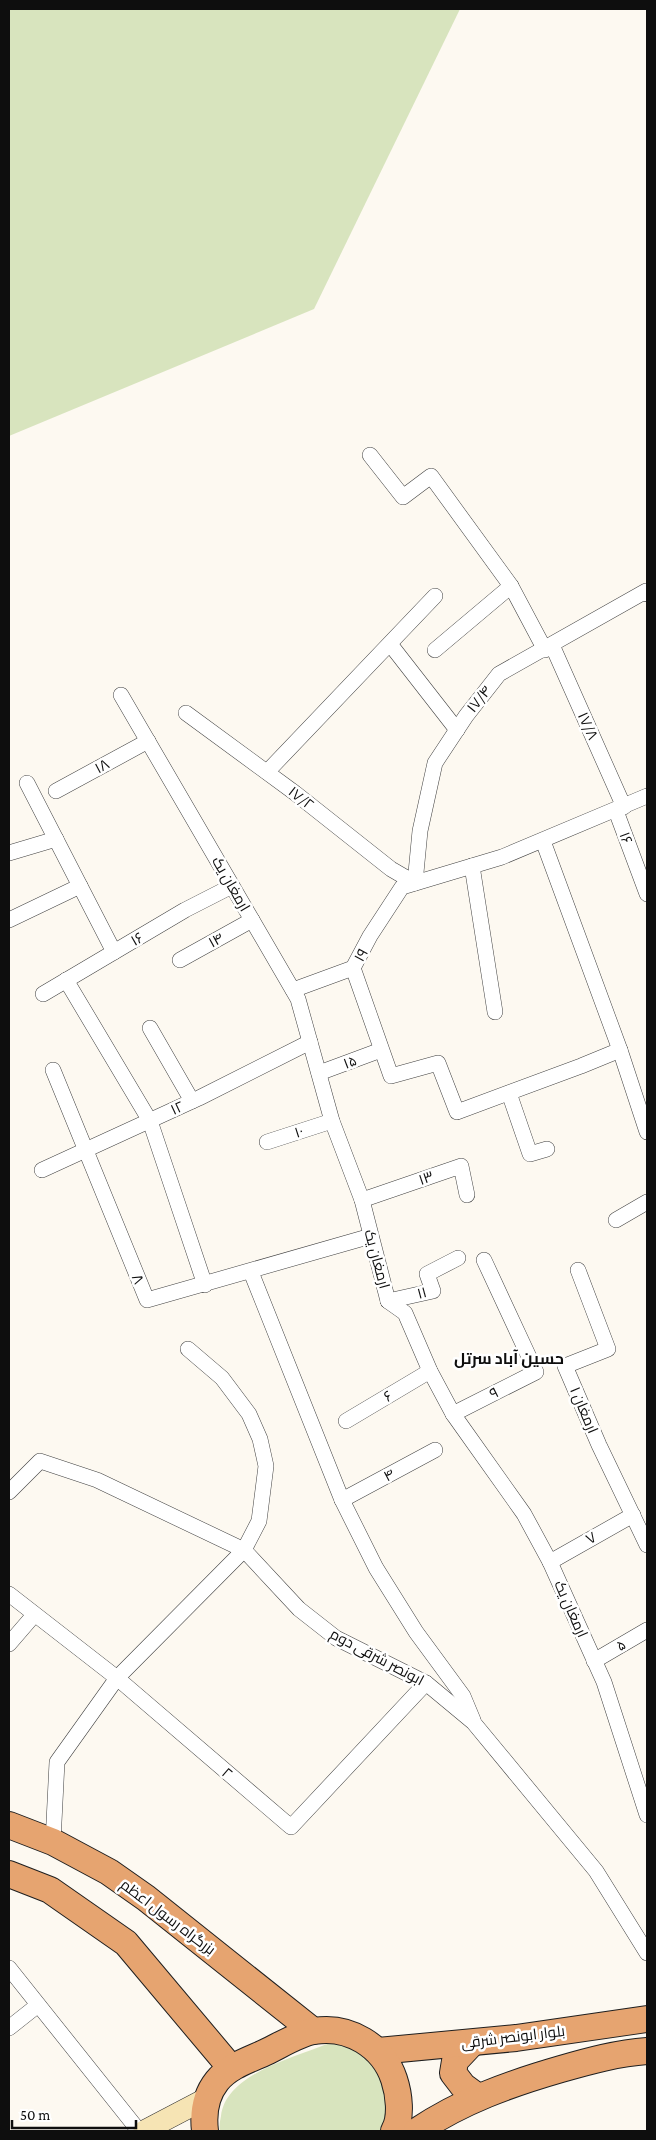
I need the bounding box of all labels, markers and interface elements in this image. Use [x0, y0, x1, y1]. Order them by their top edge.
street label: ۱۷/۴ [464, 683, 494, 715]
street label: ۱۷/۸ [575, 710, 601, 742]
street label: ۱۸ [92, 756, 112, 776]
street label: ۱۷/۲ [285, 783, 317, 813]
street label: ۱۶ [616, 830, 636, 846]
street label: ارمغان یک [207, 854, 253, 915]
street label: ۱۶ [128, 929, 146, 949]
street label: ۱۴ [206, 929, 226, 951]
street label: ۱۹ [351, 946, 371, 964]
street label: ۱۵ [341, 1052, 359, 1072]
street label: ۱۲ [168, 1098, 186, 1118]
street label: ۱۰ [293, 1123, 305, 1141]
street label: ۱۳ [416, 1168, 436, 1188]
street label: ارمغان یک [359, 1228, 393, 1291]
street label: ۸ [129, 1272, 147, 1286]
street label: ۱۱ [415, 1284, 429, 1302]
district label: حسین آباد سرتل [454, 1349, 564, 1368]
street label: ۹ [487, 1384, 501, 1402]
street label: ارمغان ۱ [565, 1384, 601, 1436]
street label: ۶ [381, 1387, 395, 1405]
street label: ۴ [381, 1466, 397, 1484]
street label: ۷ [583, 1529, 599, 1547]
street label: ارمغان یک [550, 1578, 591, 1641]
street label: ابونصر شرقی دوم [326, 1626, 427, 1690]
street label: ۵ [613, 1636, 629, 1654]
street label: ۲ [219, 1764, 235, 1782]
street label: بزرگراه رسول اعظم [116, 1876, 219, 1959]
street label: بلوار ابونصر شرقی [460, 2023, 566, 2053]
scale bar [12, 2098, 136, 2130]
text: 50 m [20, 2107, 50, 2123]

